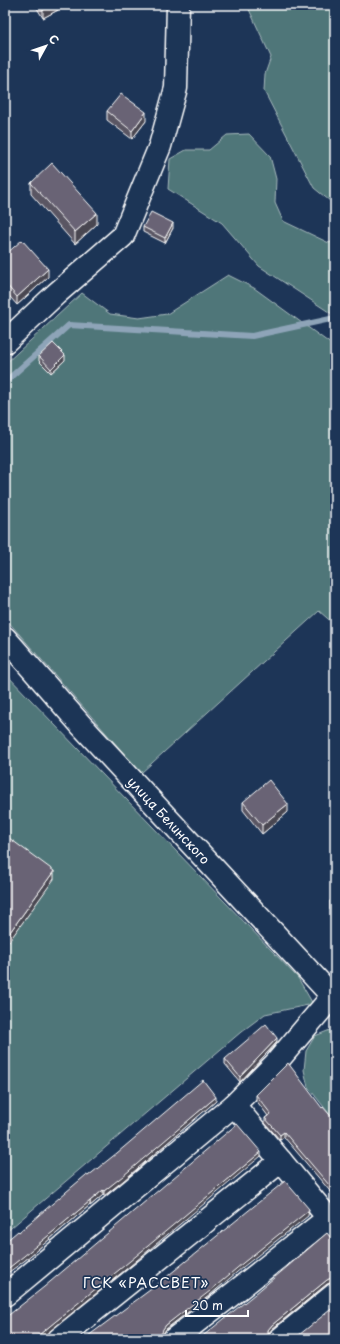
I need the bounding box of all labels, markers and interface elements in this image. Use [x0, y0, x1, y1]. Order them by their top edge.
north arrow [26, 26, 66, 66]
text: С [45, 31, 63, 48]
street label: улица Белинского [123, 772, 215, 868]
district label: ГСК «РАССВЕТ» [83, 1272, 209, 1293]
scale bar [186, 1292, 248, 1318]
text: 20 m [192, 1296, 223, 1314]

